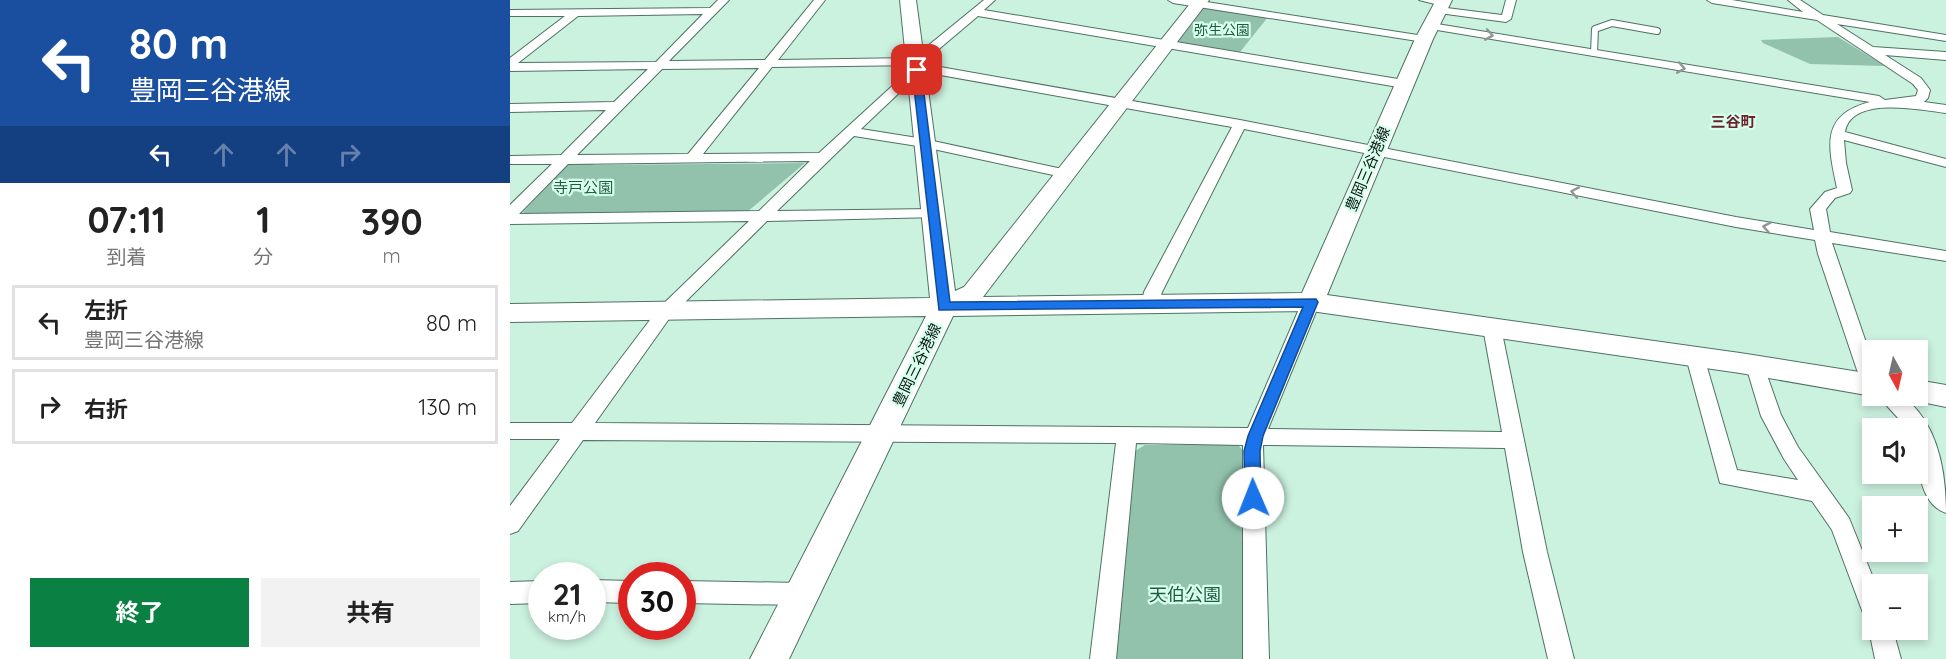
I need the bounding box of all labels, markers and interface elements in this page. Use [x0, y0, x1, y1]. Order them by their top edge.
text: 80 m [129, 17, 228, 70]
park label: 弥生公園 [1194, 21, 1250, 39]
icon: left [30, 24, 108, 102]
one-way arrow [1484, 29, 1493, 41]
pin [891, 44, 942, 95]
icon: arrive [900, 53, 933, 86]
one-way arrow [1676, 61, 1686, 74]
text: 豊岡三谷港線 [129, 73, 291, 107]
district label: 三谷町 [1710, 112, 1756, 131]
street label: 豊岡三谷港線 [1341, 124, 1394, 214]
icon: left [144, 138, 177, 171]
icon: ahead [207, 138, 240, 171]
icon: ahead [270, 138, 303, 171]
icon: right [333, 138, 366, 171]
park label: 寺戸公園 [553, 178, 613, 197]
one-way arrow [1571, 186, 1581, 199]
text: 07:11 [87, 197, 166, 242]
text: 1 [256, 197, 270, 242]
text: 390 [361, 199, 423, 244]
one-way arrow [1762, 222, 1772, 234]
text: m [382, 243, 401, 268]
text: 到着 [107, 244, 147, 269]
text: 分 [253, 244, 273, 269]
text: 左折 [84, 296, 128, 324]
icon: left [33, 306, 66, 339]
text: 80 m [426, 309, 477, 337]
street label: 豊岡三谷港線 [888, 320, 945, 409]
text: 豊岡三谷港線 [84, 327, 204, 352]
north arrow [1862, 340, 1928, 406]
map controls [1862, 340, 1928, 640]
icon: right [33, 390, 66, 423]
text: 130 m [418, 393, 477, 421]
text: 右折 [84, 395, 128, 423]
button: sound [1862, 418, 1928, 484]
position arrow [1221, 466, 1285, 530]
button: + [1862, 496, 1928, 562]
speed limit sign: 30 [618, 562, 696, 640]
button: − [1862, 574, 1928, 640]
text: 21 [553, 575, 581, 613]
button: 終了 [30, 578, 249, 647]
button: 共有 [261, 578, 480, 647]
park label: 天伯公園 [1149, 583, 1221, 606]
text: km/h [548, 607, 586, 626]

